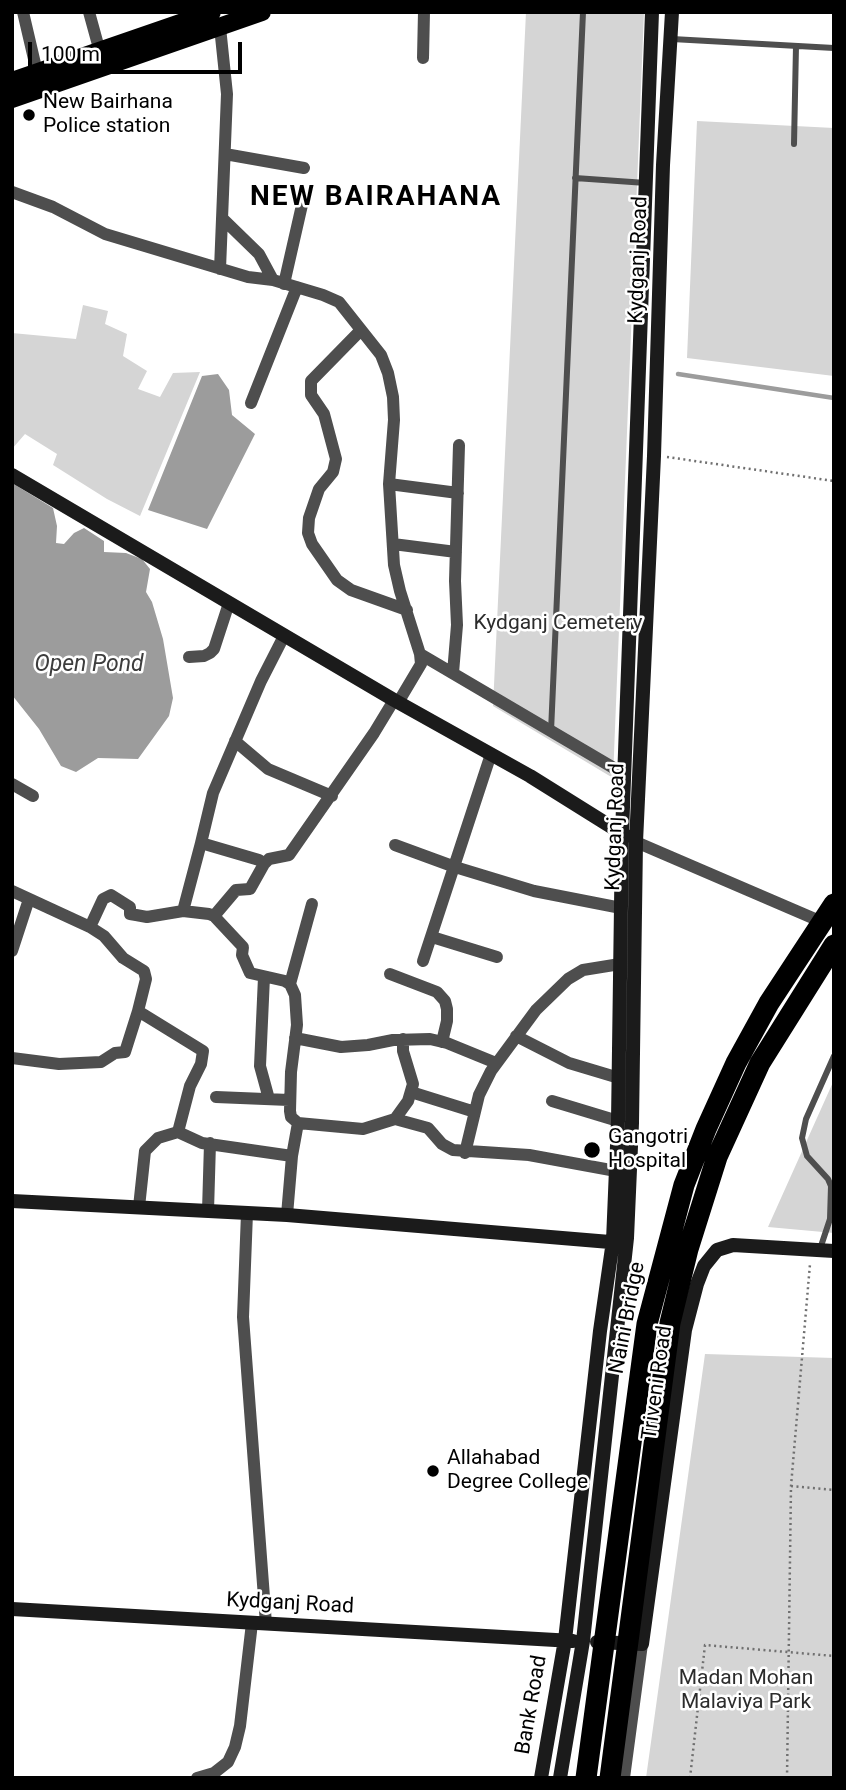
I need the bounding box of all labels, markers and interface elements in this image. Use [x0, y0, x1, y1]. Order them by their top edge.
scale bar [32, 28, 245, 72]
text: 100 m [41, 42, 100, 66]
place label: New Bairhana Police station [43, 90, 173, 140]
marker: New Bairhana Police station [21, 107, 37, 123]
district label: NEW BAIRAHANA [252, 181, 500, 215]
street label: Kydganj Road [624, 196, 654, 324]
park label: Kydganj Cemetery [473, 611, 643, 637]
water label: Open Pond [34, 651, 144, 679]
street label: Kydganj Road [601, 763, 631, 891]
place label: Gangotri Hospital [608, 1125, 688, 1175]
marker: Gangotri Hospital [582, 1140, 602, 1160]
street label: Naini Bridge [605, 1260, 651, 1376]
street label: Triveni Road [638, 1324, 678, 1442]
place label: Allahabad Degree College [447, 1446, 588, 1496]
marker: Allahabad Degree College [425, 1463, 441, 1479]
street label: Kydganj Road [226, 1588, 354, 1620]
street label: Bank Road [511, 1654, 553, 1756]
park label: Madan Mohan Malaviya Park [679, 1666, 813, 1716]

